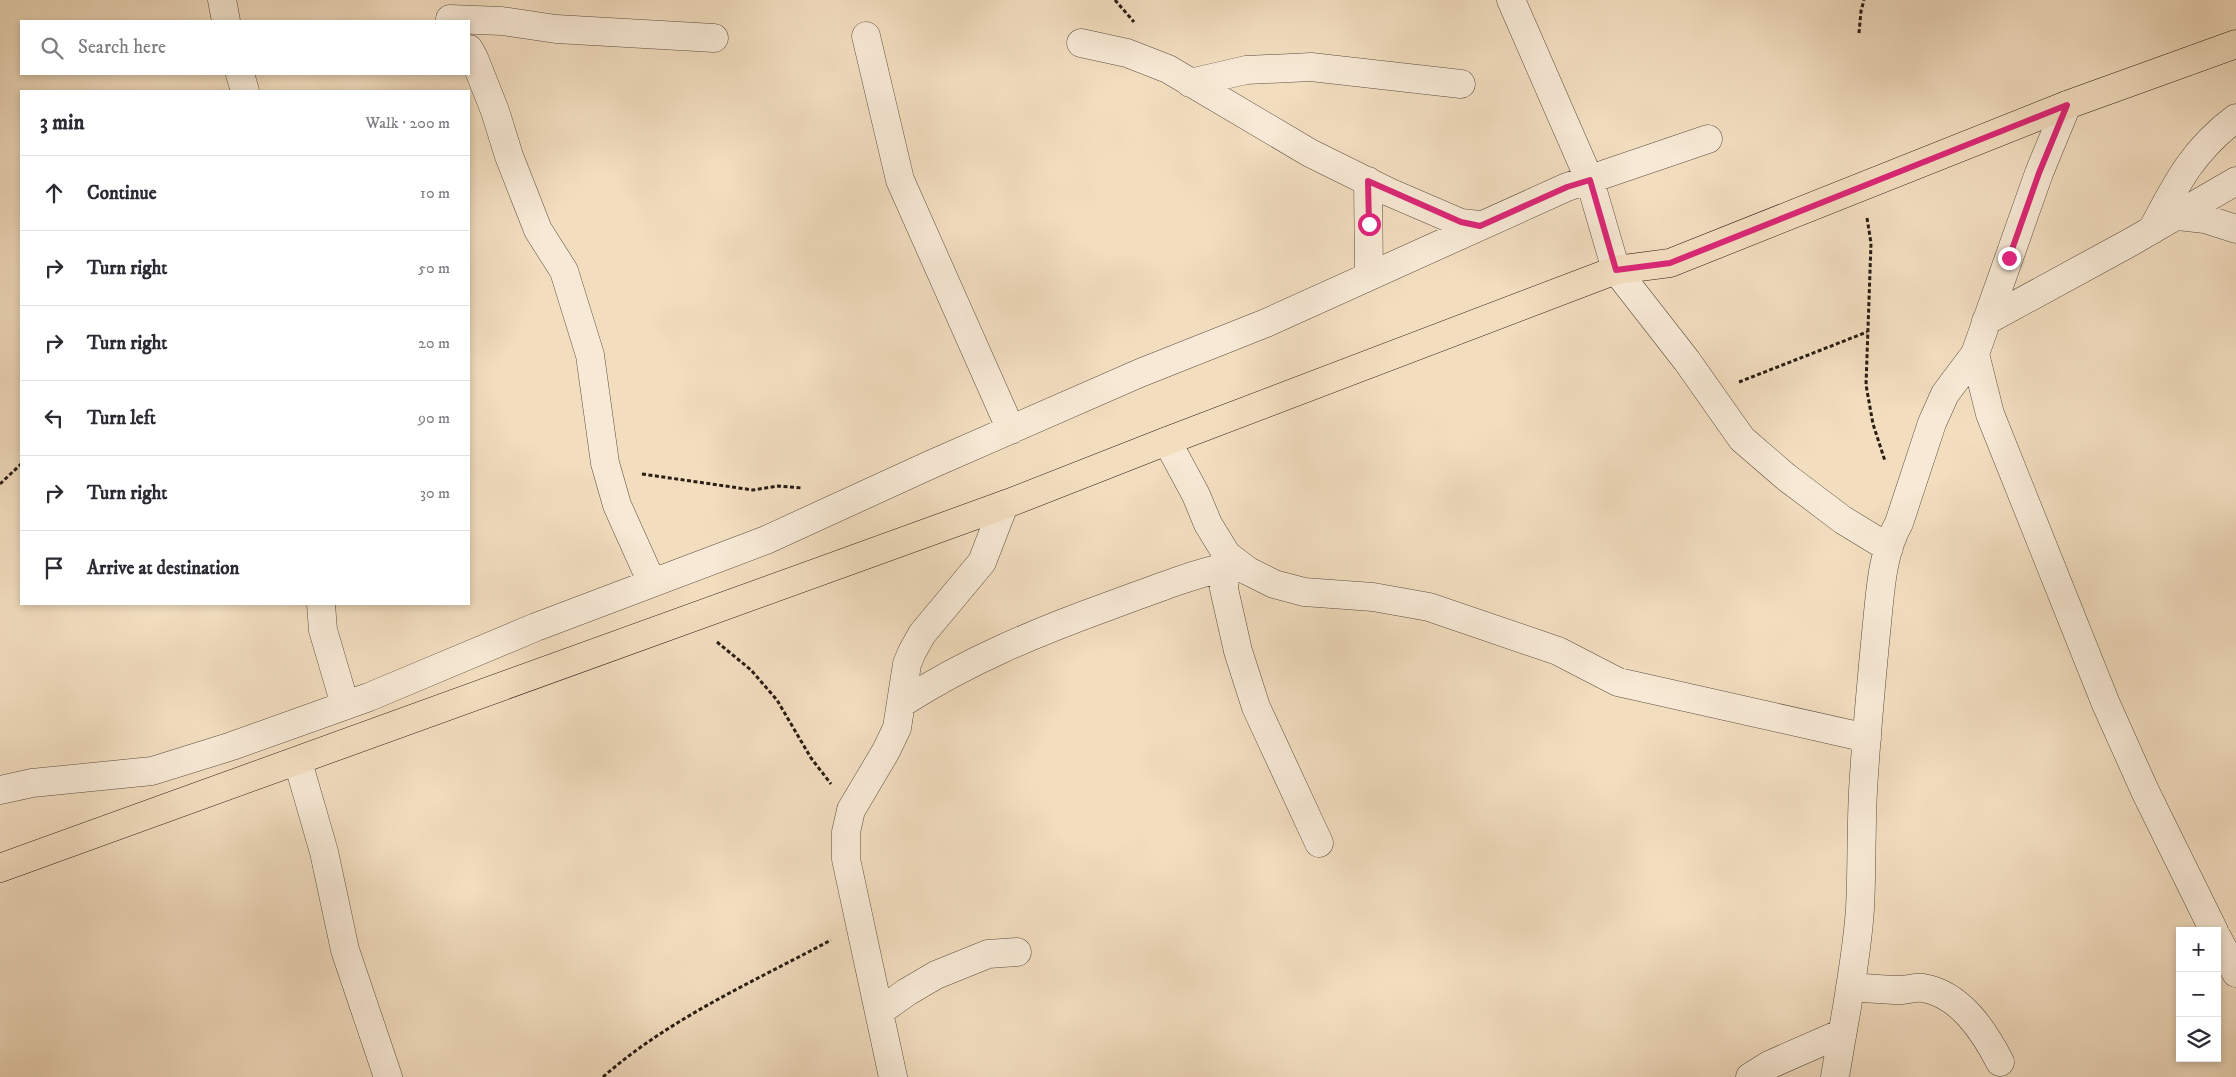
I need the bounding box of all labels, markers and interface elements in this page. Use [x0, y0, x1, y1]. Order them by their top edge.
search box [20, 20, 470, 75]
icon: search [38, 34, 66, 62]
text: Search here [78, 36, 166, 59]
text: 3 min [40, 110, 85, 136]
text: Walk · 200 m [366, 113, 450, 133]
icon: ahead [40, 179, 68, 207]
text: Continue [87, 182, 157, 205]
text: 10 m [420, 183, 450, 203]
route start [1358, 213, 1381, 236]
route end [1998, 247, 2021, 270]
icon: right [40, 254, 68, 282]
text: Turn right [87, 257, 167, 280]
text: 50 m [418, 258, 450, 278]
icon: right [40, 329, 68, 357]
text: Turn right [87, 332, 167, 355]
text: 20 m [418, 333, 450, 353]
icon: left [40, 404, 68, 432]
text: Turn left [87, 407, 156, 430]
text: 90 m [418, 408, 450, 428]
icon: right [40, 479, 68, 507]
text: Turn right [87, 482, 167, 505]
text: 30 m [420, 483, 450, 503]
icon: arrive [40, 554, 68, 582]
text: Arrive at destination [87, 557, 239, 580]
map controls [2176, 927, 2221, 1062]
button: + [2176, 927, 2221, 972]
button: − [2176, 972, 2221, 1017]
button: layers [2176, 1017, 2221, 1062]

